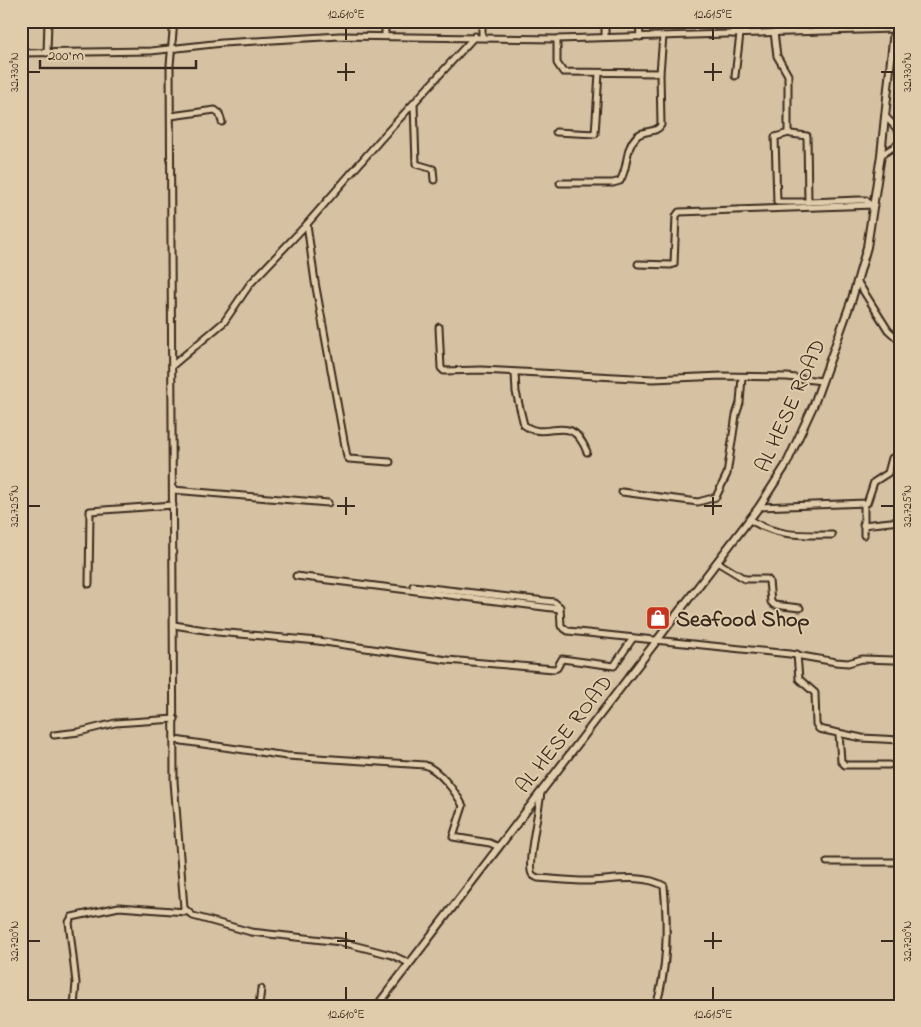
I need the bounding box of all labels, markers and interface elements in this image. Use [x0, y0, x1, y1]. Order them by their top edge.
text: 12.610°E [328, 6, 365, 24]
text: 12.615°E [694, 6, 732, 24]
scale bar [40, 38, 196, 70]
text: 200 m [48, 45, 84, 67]
text: 32.730°N [6, 52, 24, 92]
text: 32.730°N [899, 52, 917, 92]
street label: AL HESE ROAD [748, 334, 835, 478]
text: 32.725°N [6, 485, 24, 527]
text: 32.725°N [899, 485, 917, 527]
shop icon: Seafood Shop [645, 605, 671, 631]
place label: Seafood Shop [676, 605, 810, 637]
street label: AL HESE ROAD [509, 669, 622, 801]
text: 32.720°N [6, 921, 24, 961]
text: 32.720°N [899, 921, 917, 961]
text: 12.610°E [328, 1006, 365, 1024]
text: 12.615°E [694, 1006, 732, 1024]

